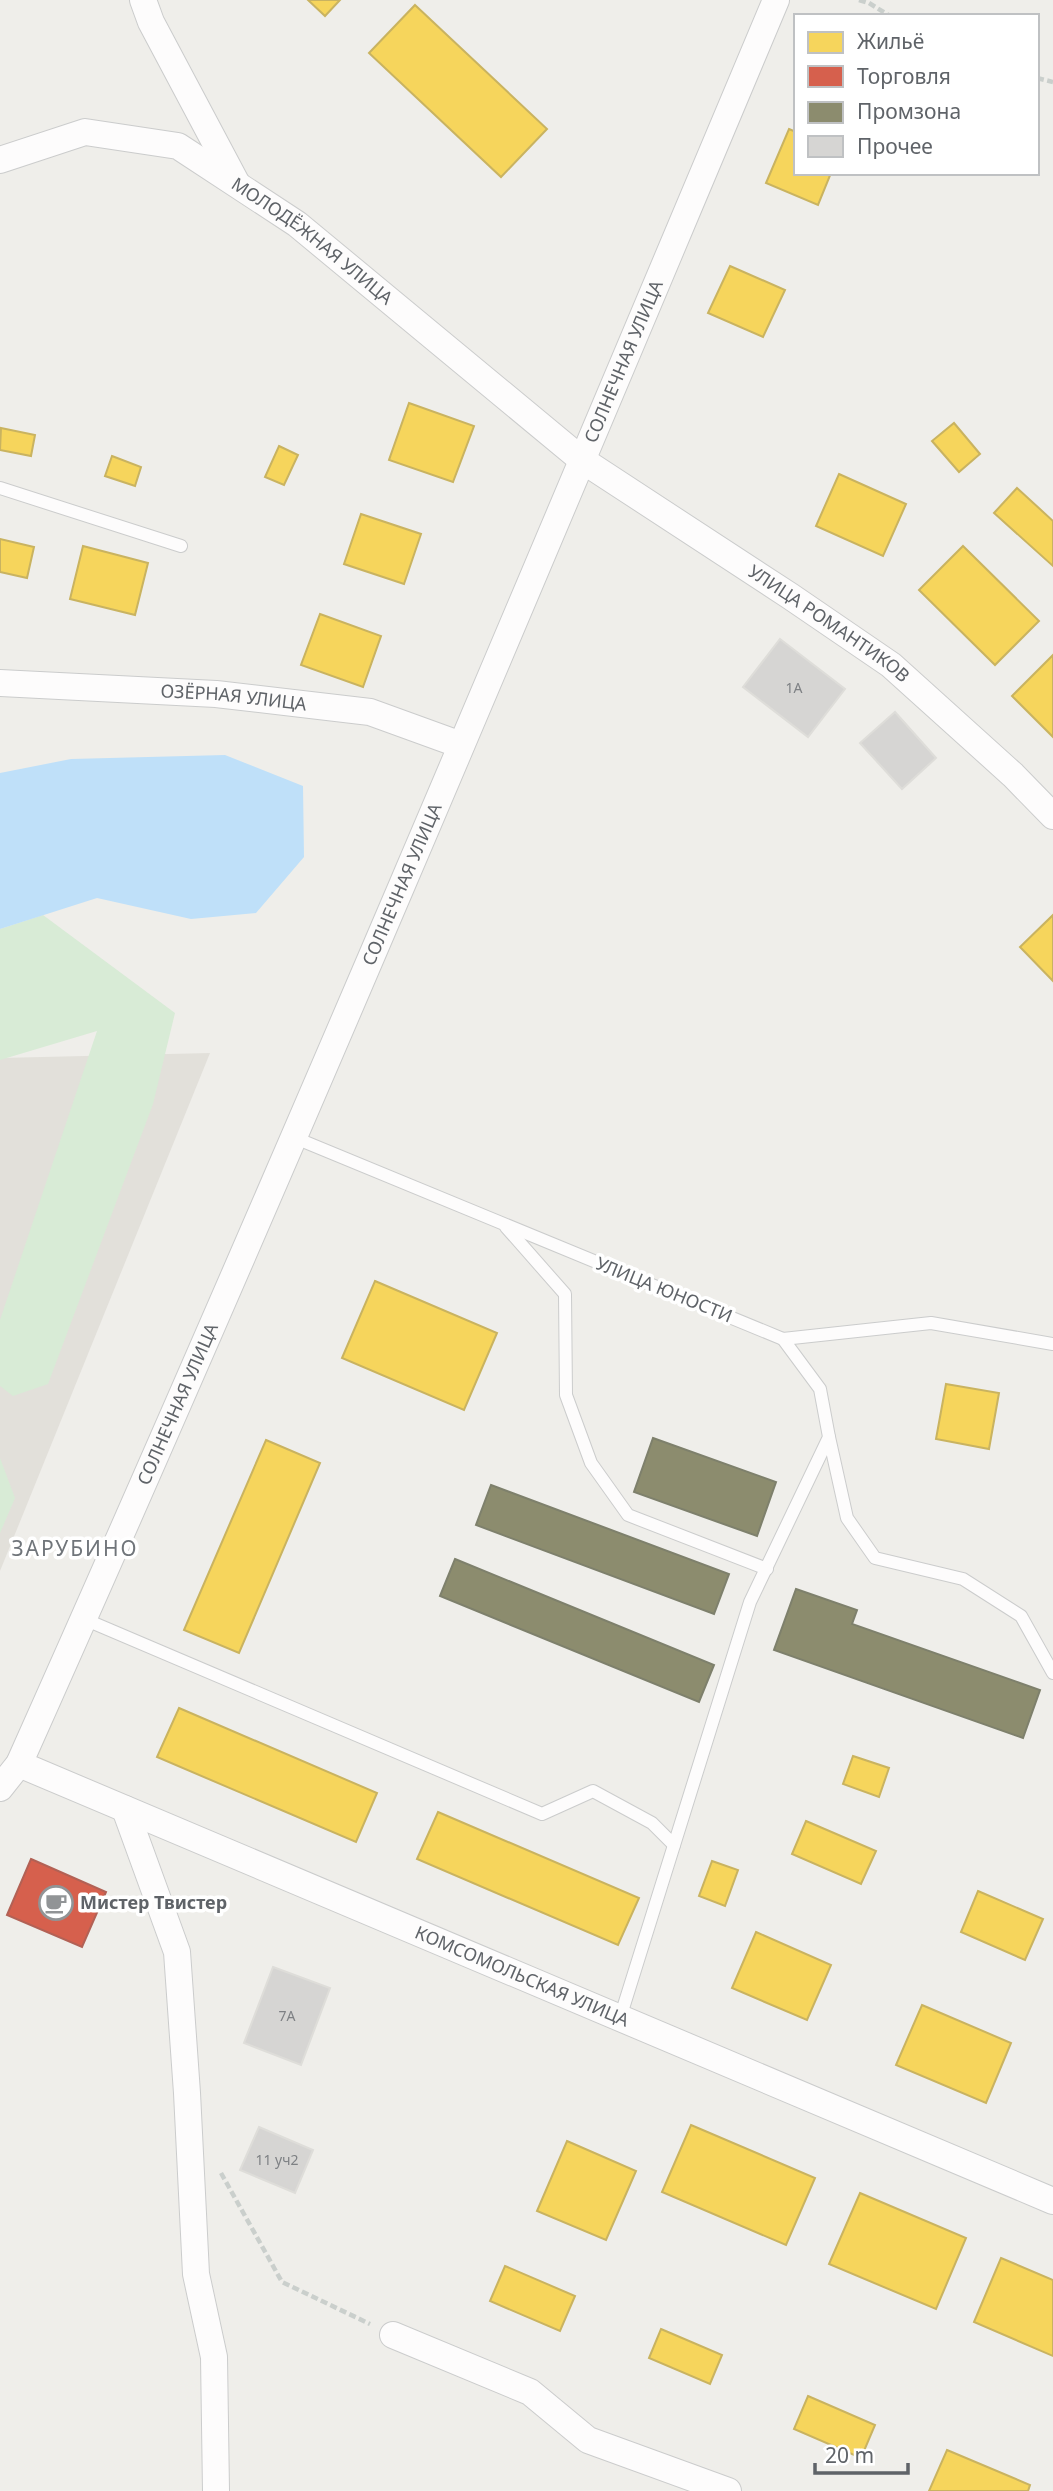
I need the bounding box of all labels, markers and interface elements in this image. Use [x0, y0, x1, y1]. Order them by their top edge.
legend [794, 14, 1039, 175]
text: Жильё [857, 27, 924, 55]
text: Торговля [857, 62, 951, 90]
text: Промзона [857, 97, 961, 125]
text: Прочее [857, 132, 933, 160]
street label: МОЛОДЁЖНАЯ УЛИЦА [227, 171, 399, 310]
street label: СОЛНЕЧНАЯ УЛИЦА [578, 276, 668, 446]
street label: УЛИЦА РОМАНТИКОВ [744, 559, 915, 687]
street label: ОЗЁРНАЯ УЛИЦА [160, 678, 308, 716]
house number: 1А [786, 678, 803, 697]
street label: СОЛНЕЧНАЯ УЛИЦА [356, 799, 447, 969]
street label: УЛИЦА ЮНОСТИ [593, 1251, 736, 1327]
street label: СОЛНЕЧНАЯ УЛИЦА [131, 1319, 223, 1488]
district label: ЗАРУБИНО [11, 1534, 139, 1562]
cafe icon: Мистер Твистер [37, 1884, 75, 1922]
place label: Мистер Твистер [80, 1890, 227, 1914]
street label: КОМСОМОЛЬСКАЯ УЛИЦА [412, 1920, 633, 2032]
house number: 7А [279, 2006, 296, 2025]
house number: 11 уч2 [255, 2150, 299, 2169]
scale bar [815, 2432, 908, 2476]
text: 20 m [825, 2441, 874, 2469]

